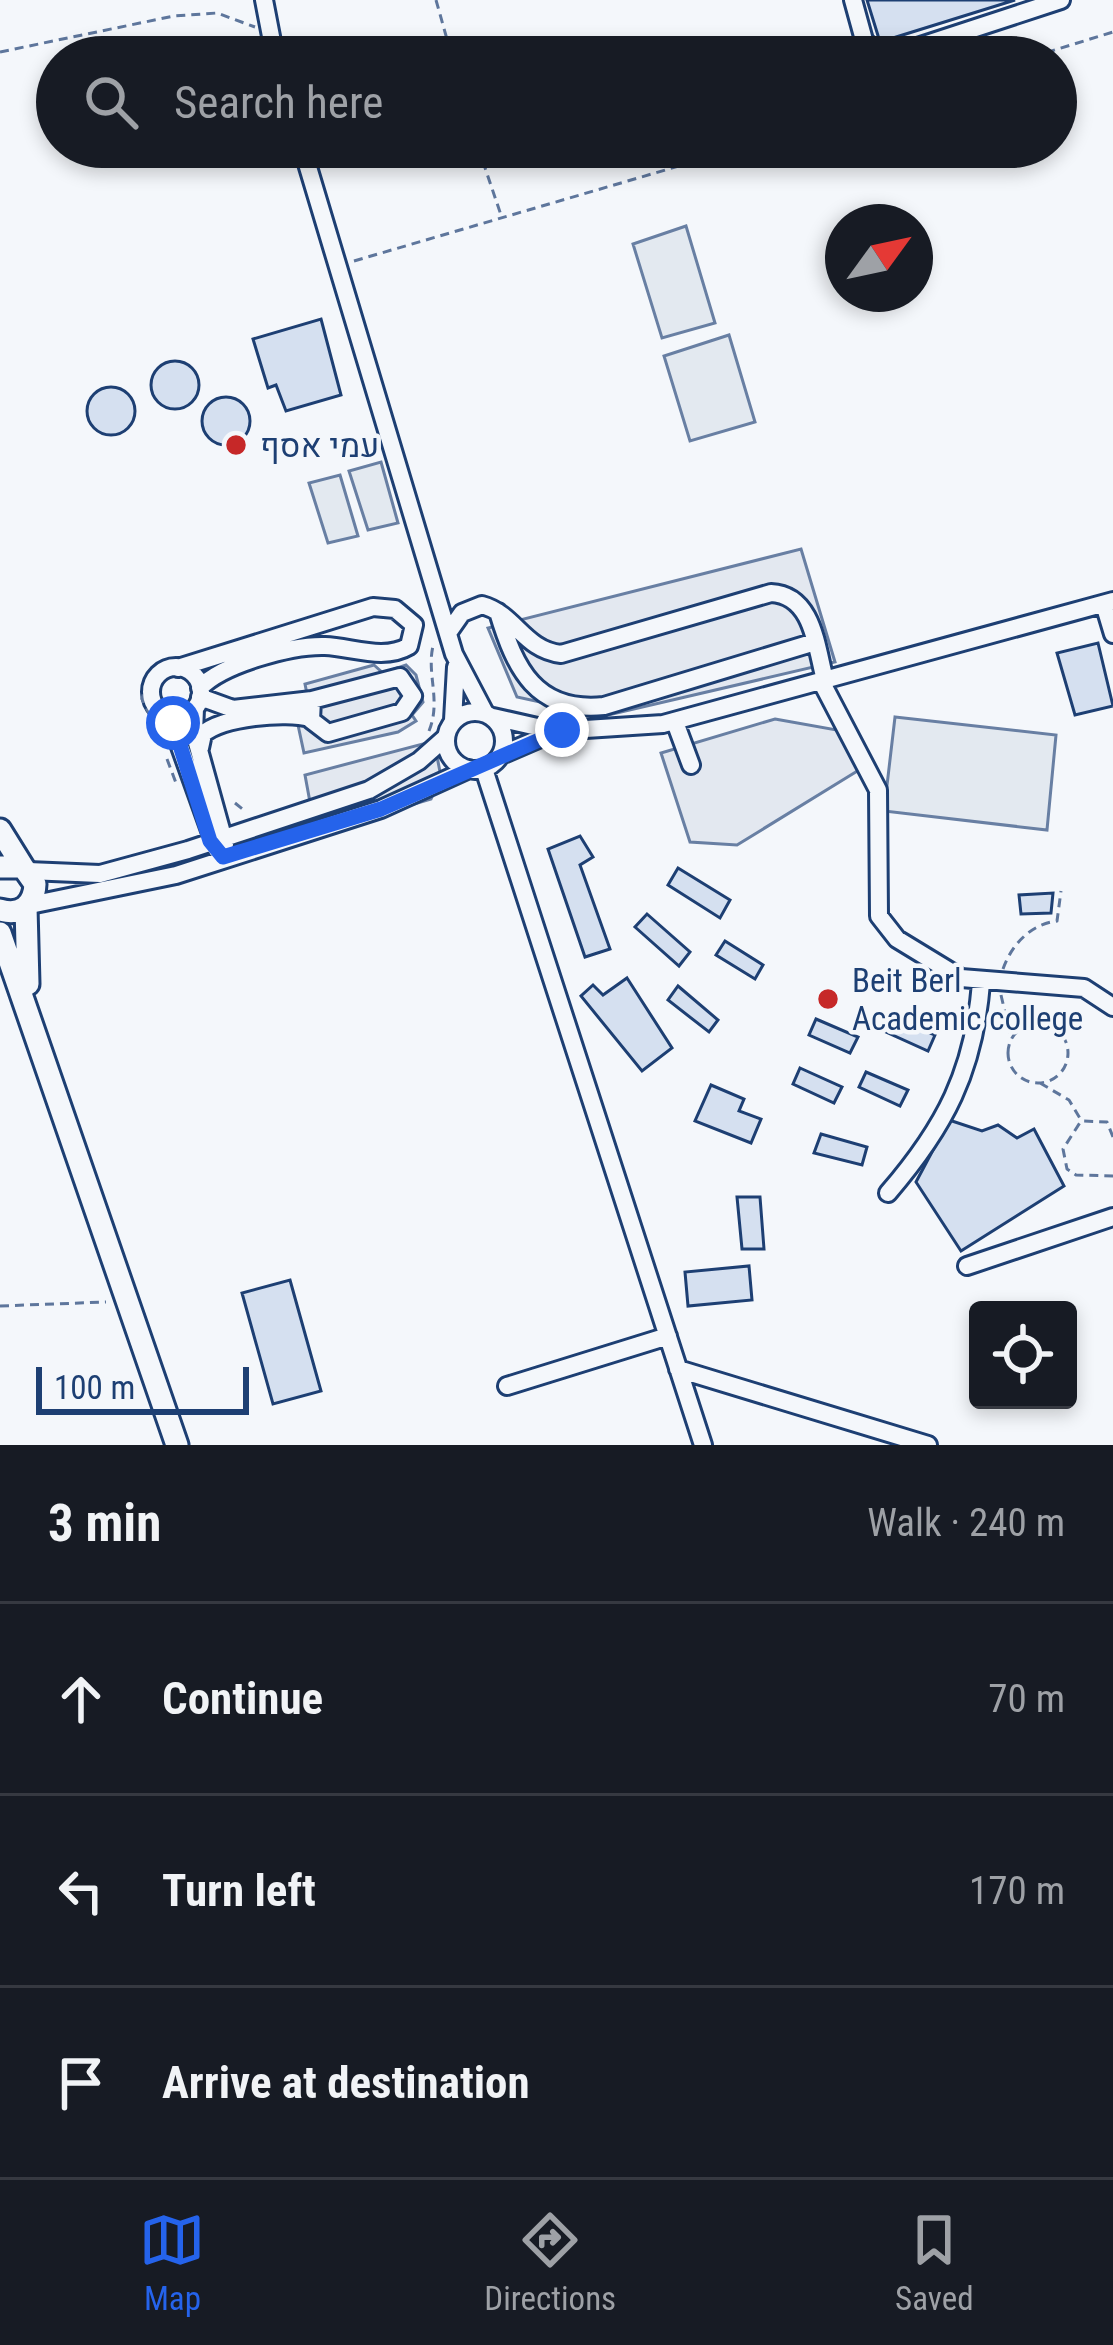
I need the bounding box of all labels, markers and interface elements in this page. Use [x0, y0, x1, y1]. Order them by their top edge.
search box [36, 36, 1077, 168]
icon: search [78, 69, 144, 135]
text: Search here [174, 76, 383, 129]
north arrow [825, 204, 933, 312]
place label: עמי אסף [260, 426, 379, 465]
marker: עמי אסף [223, 432, 249, 458]
route start [146, 696, 200, 750]
route end [535, 703, 589, 757]
place label: Beit Berl Academic college [852, 961, 1083, 1038]
marker: Beit Berl Academic college [815, 986, 841, 1012]
map controls [969, 1301, 1077, 1409]
button: locate [969, 1301, 1077, 1409]
scale bar [36, 1361, 249, 1414]
text: 100 m [54, 1368, 135, 1407]
text: 3 min [48, 1494, 161, 1553]
text: Walk · 240 m [867, 1500, 1065, 1546]
icon: ahead [48, 1666, 114, 1732]
text: Continue [162, 1672, 323, 1725]
text: 70 m [988, 1676, 1065, 1722]
icon: left [48, 1858, 114, 1924]
text: Turn left [162, 1864, 316, 1917]
text: 170 m [969, 1868, 1065, 1914]
icon: arrive [48, 2050, 114, 2116]
text: Arrive at destination [162, 2056, 530, 2109]
tab: Map [139, 2207, 205, 2318]
tab: Directions [484, 2207, 616, 2318]
tab: Saved [895, 2207, 974, 2318]

